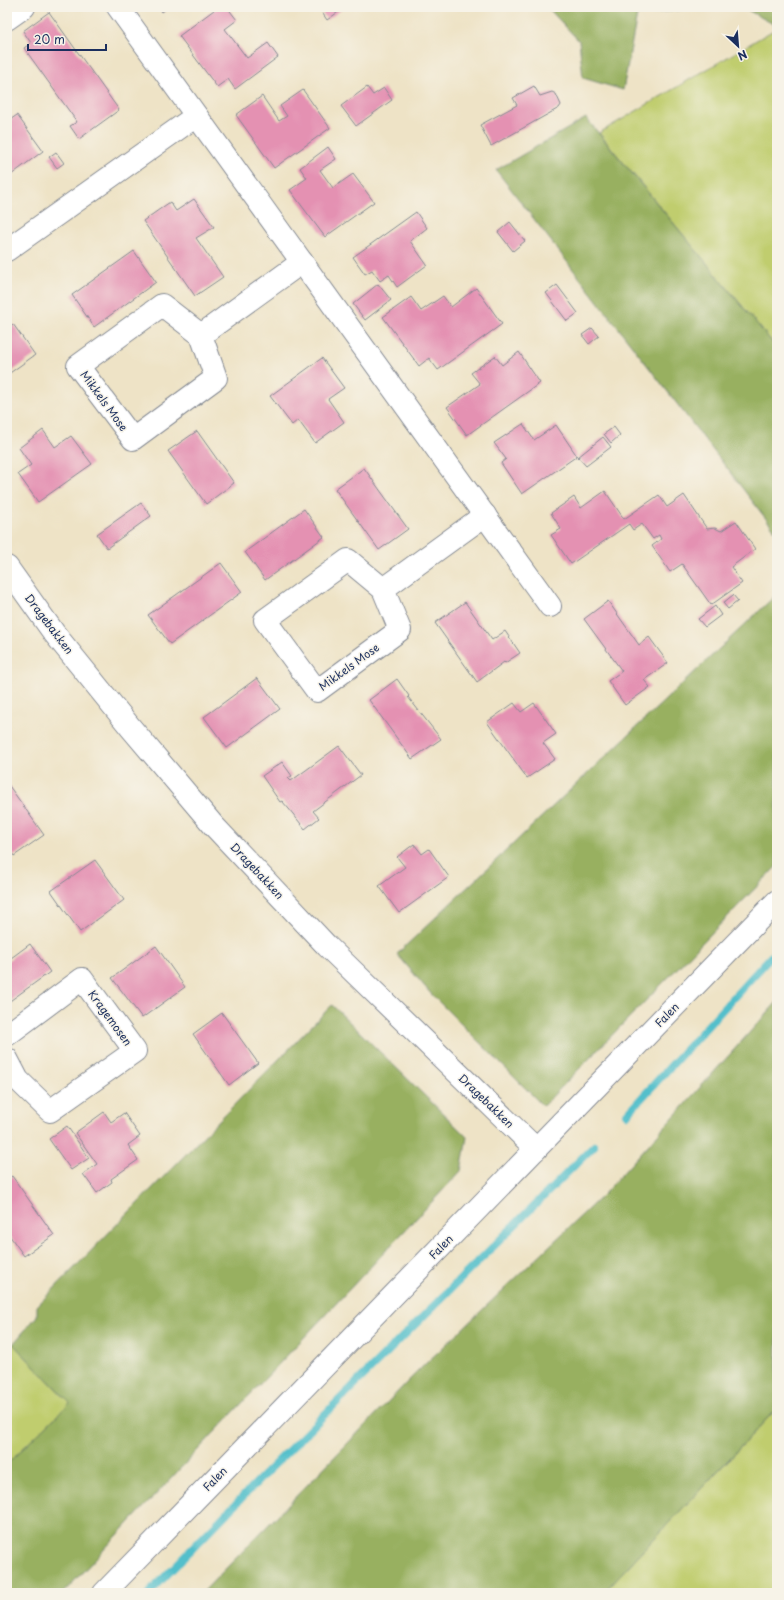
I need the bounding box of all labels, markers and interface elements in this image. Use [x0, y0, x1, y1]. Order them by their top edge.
scale bar [28, 26, 106, 52]
north arrow [718, 26, 758, 66]
text: 20 m [34, 30, 65, 48]
text: N [735, 46, 750, 65]
street label: Mikkels Mose [77, 367, 132, 435]
street label: Dragebakken [21, 590, 78, 658]
street label: Mikkels Mose [315, 639, 383, 694]
street label: Dragebakken [227, 839, 288, 903]
street label: Kragemosen [84, 986, 137, 1049]
street label: Falen [651, 998, 683, 1031]
street label: Dragebakken [455, 1070, 518, 1132]
street label: Falen [425, 1230, 457, 1263]
street label: Falen [199, 1462, 231, 1495]

